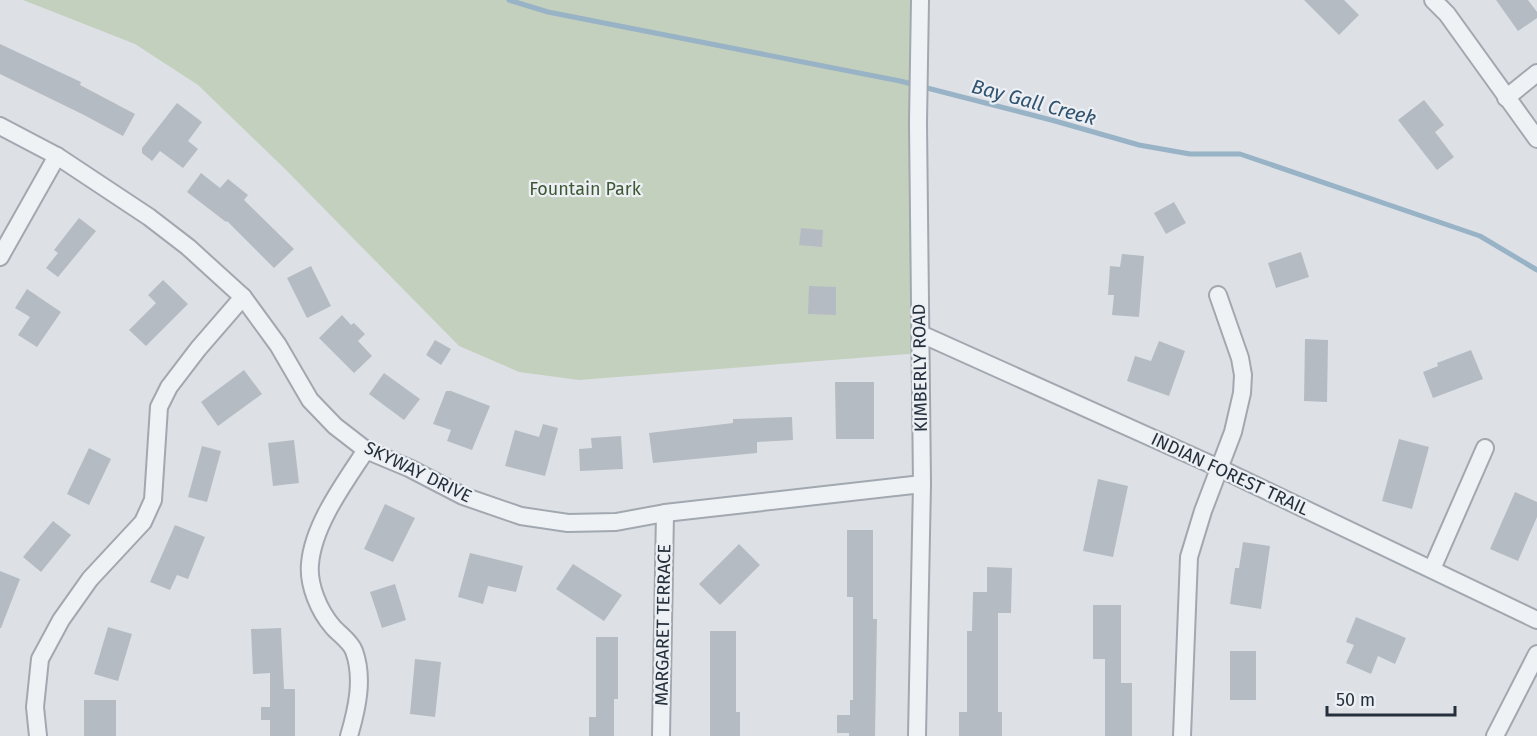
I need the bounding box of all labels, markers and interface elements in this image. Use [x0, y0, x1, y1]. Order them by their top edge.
water label: Bay Gall Creek [969, 74, 1099, 130]
park label: Fountain Park [529, 178, 642, 200]
street label: KIMBERLY ROAD [908, 304, 932, 432]
street label: INDIAN FOREST TRAIL [1148, 428, 1312, 520]
street label: SKYWAY DRIVE [361, 437, 475, 507]
street label: MARGARET TERRACE [651, 544, 675, 706]
scale bar [1327, 679, 1454, 717]
text: 50 m [1336, 689, 1375, 711]

